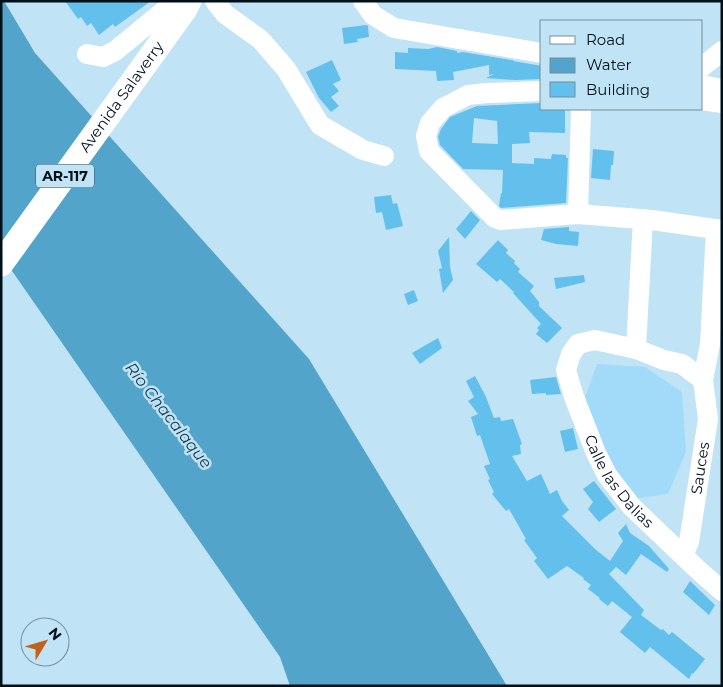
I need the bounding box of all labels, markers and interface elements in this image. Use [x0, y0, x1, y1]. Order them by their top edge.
legend [540, 20, 703, 110]
text: Road [586, 30, 625, 49]
street label: Avenida Salaverry [75, 37, 168, 156]
text: Water [586, 55, 632, 74]
text: Building [586, 80, 650, 99]
road number: AR-117 [36, 165, 94, 188]
water label: Río Chacalaque [121, 358, 216, 472]
street label: Calle las Dalias [581, 432, 658, 532]
street label: Sauces [686, 441, 713, 496]
north arrow [20, 617, 70, 667]
text: N [45, 624, 66, 644]

